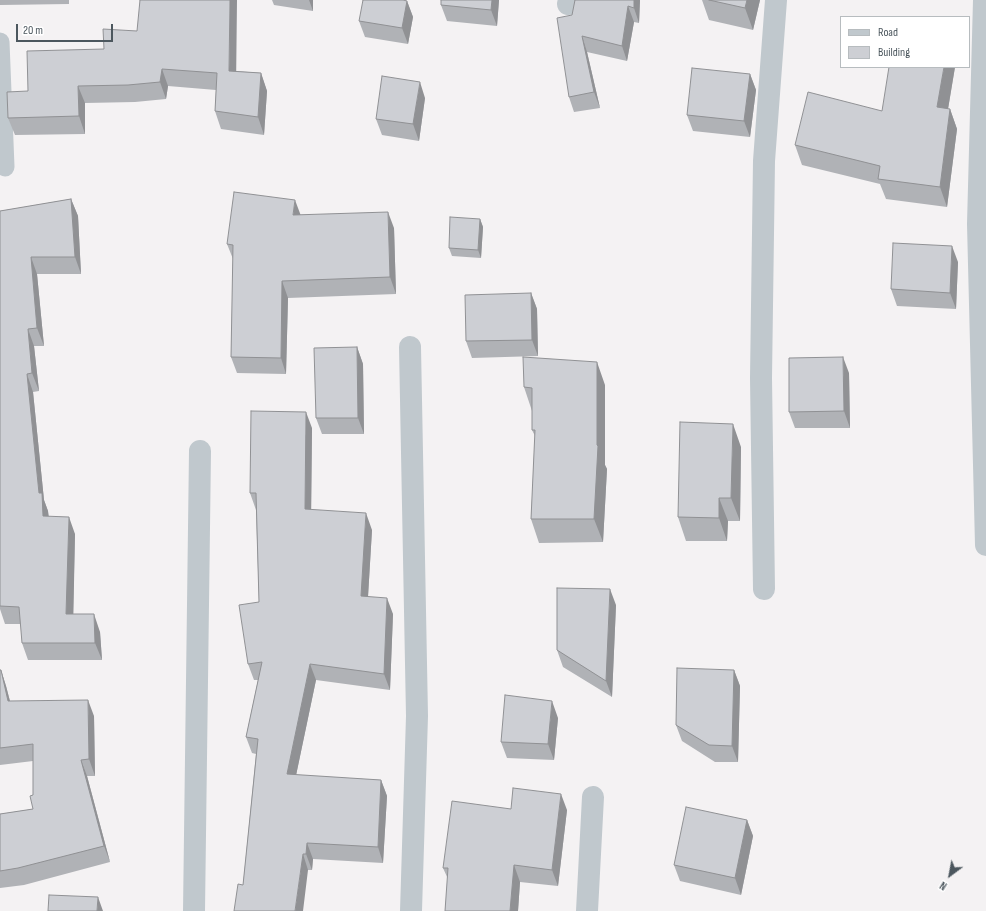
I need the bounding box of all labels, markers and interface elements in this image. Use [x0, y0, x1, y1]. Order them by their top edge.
scale bar [18, 16, 115, 42]
legend [840, 16, 970, 68]
text: 20 m [23, 23, 43, 38]
text: Road [878, 25, 898, 40]
text: Building [878, 45, 910, 60]
north arrow [930, 855, 970, 895]
text: N [937, 879, 949, 893]

